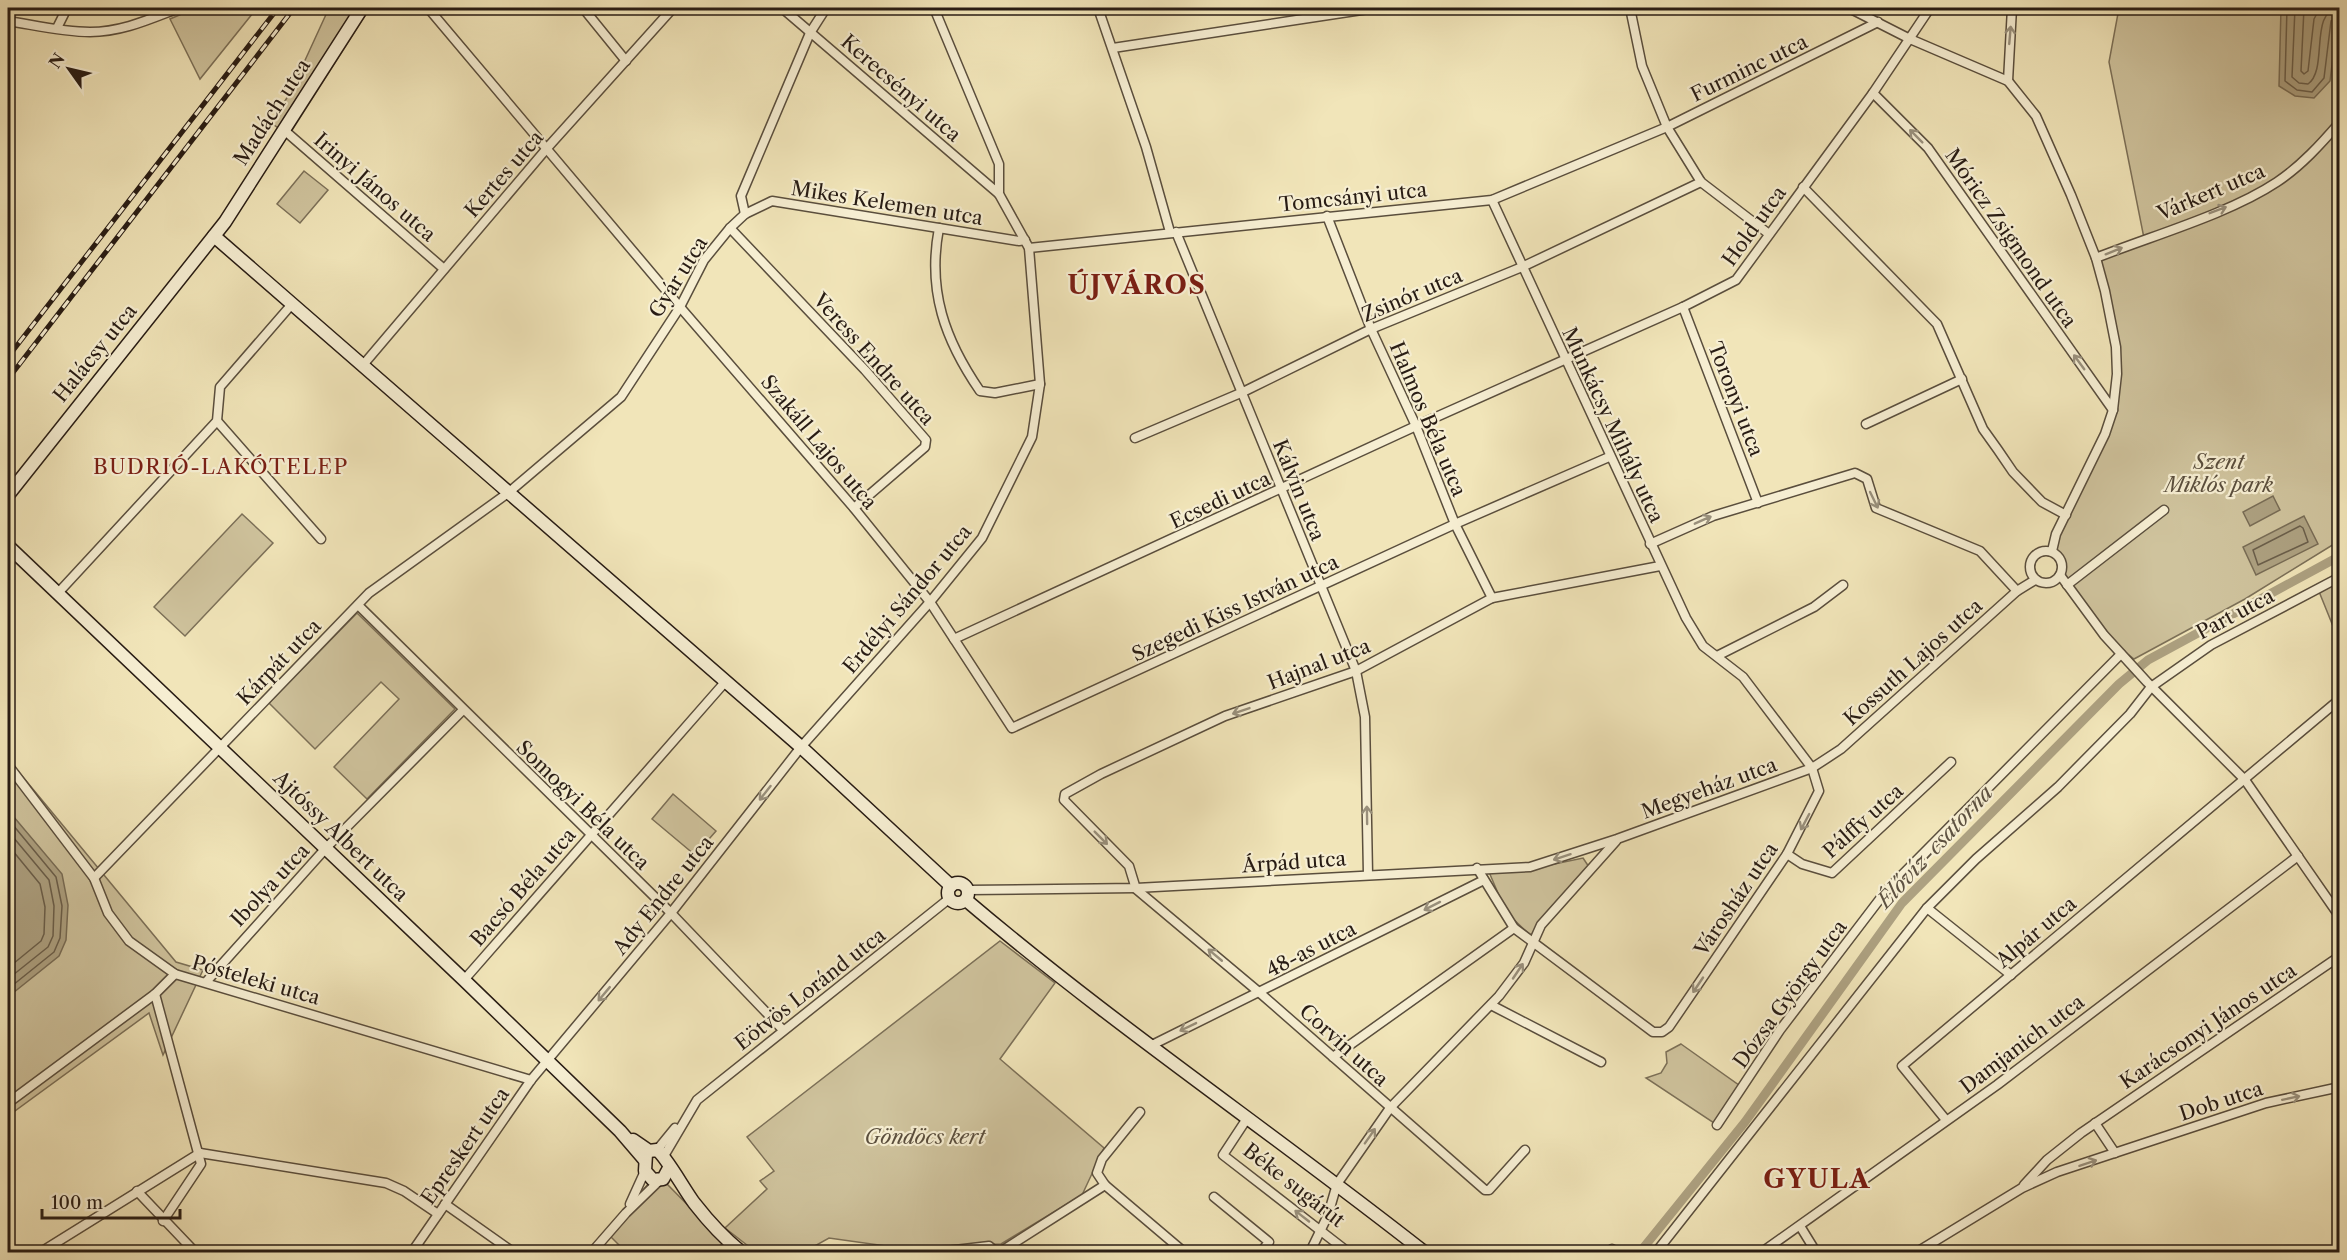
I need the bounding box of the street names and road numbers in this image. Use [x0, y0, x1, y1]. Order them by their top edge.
street label: Kerecsényi utca [836, 29, 966, 147]
street label: Furminc utca [1687, 29, 1812, 107]
street label: Madách utca [229, 54, 316, 170]
street label: Kertes utca [460, 125, 549, 222]
street label: Irinyi János utca [309, 128, 441, 247]
street label: Móricz Zsigmond utca [1940, 144, 2082, 332]
street label: Várkert utca [2153, 158, 2269, 226]
street label: Mikes Kelemen utca [789, 176, 985, 230]
street label: Tomcsányi utca [1278, 177, 1429, 217]
street label: Hold utca [1717, 181, 1791, 271]
street label: Gyár utca [644, 232, 713, 322]
street label: Zsinór utca [1358, 263, 1466, 327]
street label: Veress Endre utca [808, 287, 940, 430]
street label: Halácsy utca [48, 299, 142, 407]
street label: Munkácsy Mihály utca [1557, 324, 1669, 527]
street label: Halmos Béla utca [1385, 338, 1472, 500]
street label: Toronyi utca [1703, 338, 1769, 460]
street label: Szakáll Lajos utca [756, 370, 882, 514]
street label: Kálvin utca [1268, 436, 1330, 545]
street label: Ecsedi utca [1166, 466, 1275, 534]
street label: Erdélyi Sándor utca [838, 519, 977, 678]
street label: Szegedi Kiss István utca [1128, 549, 1343, 666]
street label: Part utca [2192, 583, 2278, 644]
street label: Kossuth Lajos utca [1839, 593, 1987, 730]
street label: Kárpát utca [232, 614, 326, 710]
street label: Hajnal utca [1264, 633, 1374, 695]
street label: Somogyi Béla utca [512, 735, 655, 875]
street label: Megyeház utca [1638, 752, 1780, 824]
street label: Ajtóssy Albert utca [268, 765, 413, 907]
street label: Pálffy utca [1818, 779, 1908, 863]
street label: Bacsó Béla utca [465, 823, 581, 951]
street label: Ady Endre utca [607, 830, 719, 960]
street label: Városház utca [1689, 837, 1783, 961]
street label: Ibolya utca [226, 838, 315, 931]
street label: Árpád utca [1240, 845, 1347, 878]
street label: Alpár utca [1990, 891, 2081, 973]
street label: Dózsa György utca [1728, 915, 1852, 1073]
street label: 48-as utca [1262, 916, 1360, 982]
street label: Eötvös Loránd utca [730, 923, 890, 1055]
street label: Pósteleki utca [189, 950, 323, 1010]
street label: Karácsonyi János utca [2115, 958, 2301, 1094]
street label: Damjanich utca [1955, 989, 2089, 1098]
street label: Corvin utca [1295, 999, 1394, 1091]
street label: Dob utca [2176, 1076, 2266, 1126]
street label: Epreskert utca [416, 1082, 514, 1209]
street label: Béke sugárút [1239, 1138, 1349, 1232]

